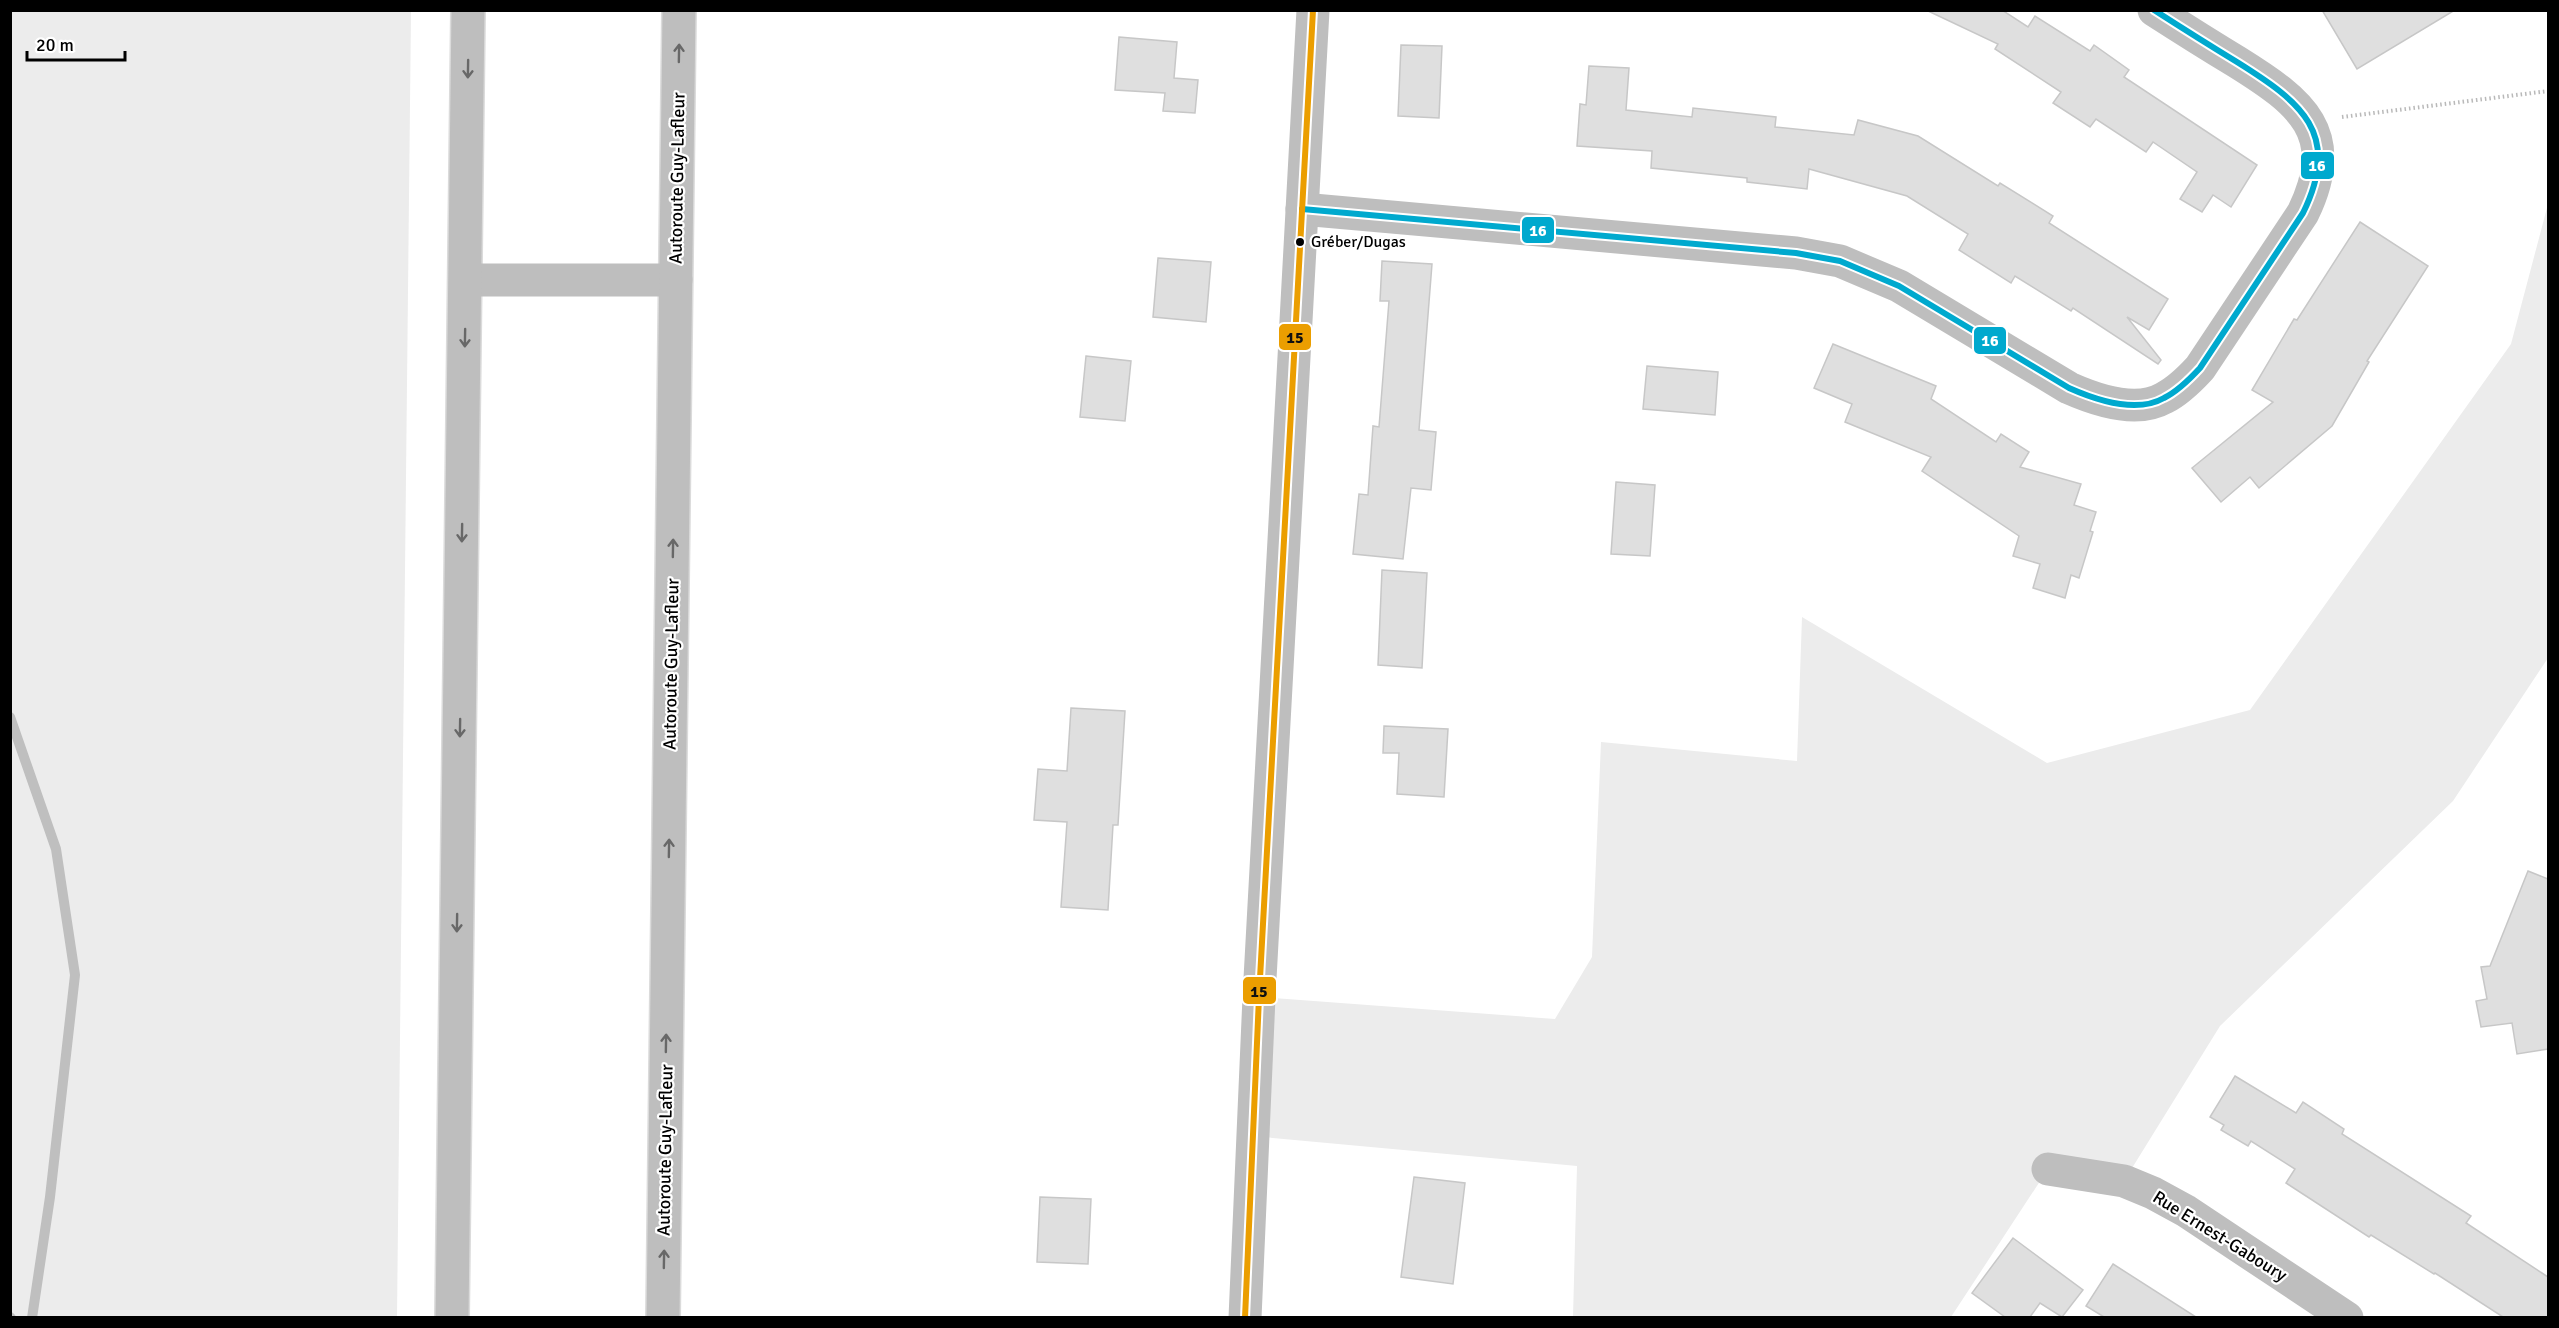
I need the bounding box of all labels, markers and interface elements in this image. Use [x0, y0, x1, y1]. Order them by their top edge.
scale bar [27, 24, 124, 62]
text: 20 m [36, 34, 74, 56]
one-way arrow [673, 44, 685, 64]
one-way arrow [462, 58, 474, 78]
street label: Autoroute Guy-Lafleur [665, 92, 690, 264]
line badge: 16 [2300, 151, 2335, 180]
text: 16 [2308, 156, 2326, 176]
line badge: 16 [1521, 216, 1555, 244]
text: 16 [1529, 221, 1547, 241]
place label: Gréber/Dugas [1311, 232, 1406, 252]
marker: Gréber/Dugas [1294, 236, 1306, 248]
line badge: 15 [1278, 323, 1312, 351]
line badge: 16 [1973, 326, 2007, 355]
one-way arrow [459, 328, 471, 348]
text: 15 [1286, 328, 1304, 348]
text: 16 [1981, 331, 1999, 351]
one-way arrow [456, 523, 468, 543]
one-way arrow [667, 539, 678, 559]
street label: Autoroute Guy-Lafleur [659, 578, 684, 750]
one-way arrow [454, 718, 466, 738]
one-way arrow [663, 839, 675, 859]
one-way arrow [451, 913, 463, 933]
line badge: 15 [1242, 976, 1277, 1005]
text: 15 [1250, 982, 1268, 1002]
one-way arrow [660, 1034, 672, 1054]
street label: Autoroute Guy-Lafleur [653, 1064, 678, 1236]
street label: Rue Ernest-Gaboury [2149, 1186, 2292, 1286]
one-way arrow [658, 1250, 669, 1270]

